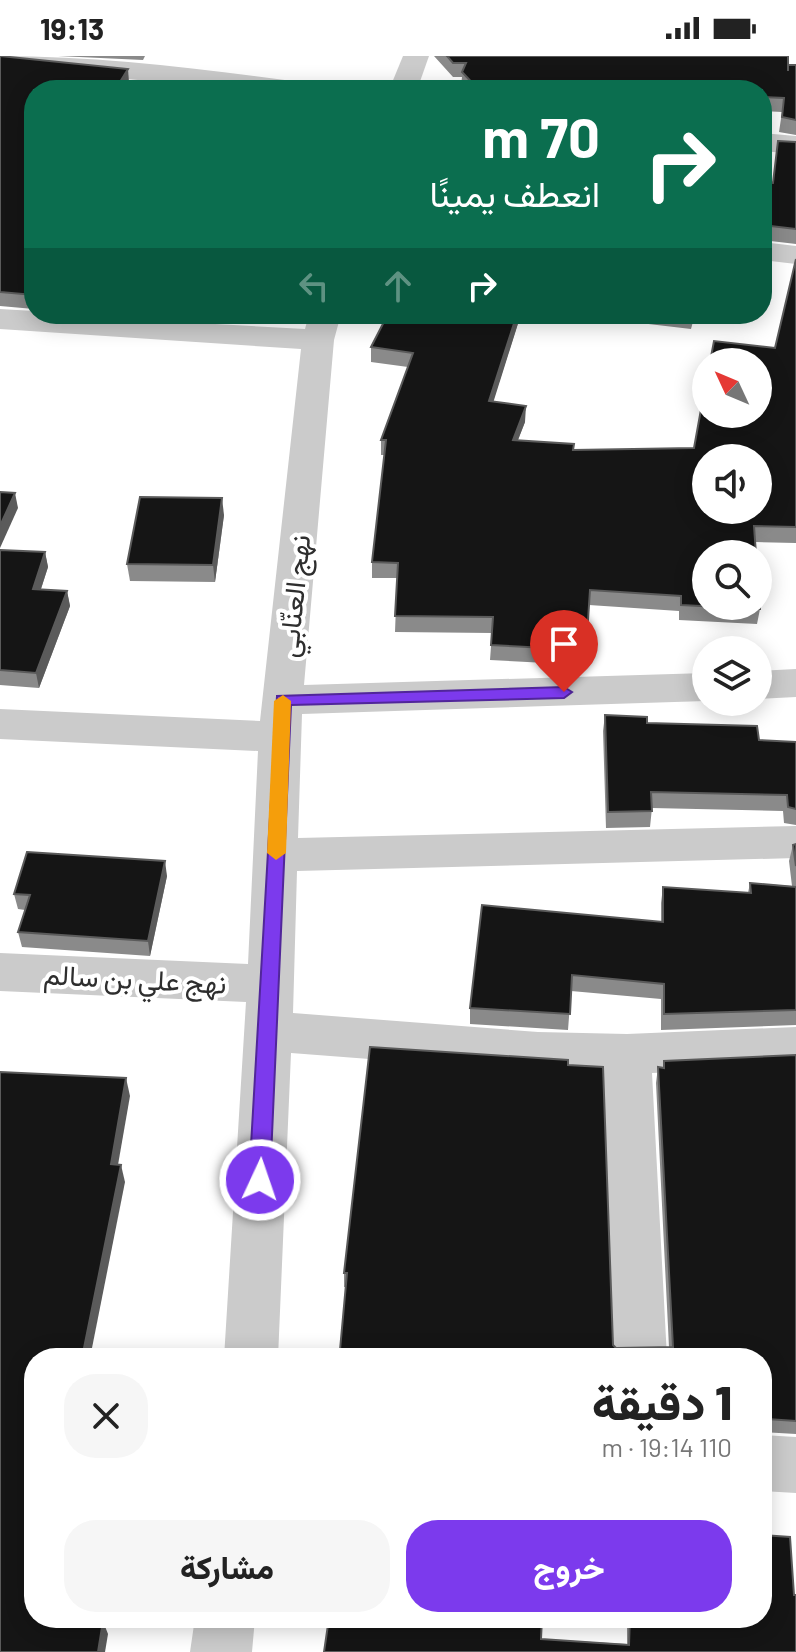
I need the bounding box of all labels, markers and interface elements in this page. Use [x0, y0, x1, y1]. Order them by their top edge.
text: 19:13 [40, 10, 104, 46]
text: 70 m [482, 102, 600, 169]
icon: right [628, 112, 732, 216]
text: انعطف يمينًا [429, 171, 600, 214]
icon: left [292, 264, 336, 308]
icon: ahead [376, 264, 420, 308]
icon: right [460, 264, 504, 308]
north arrow [692, 348, 772, 428]
map controls [692, 348, 772, 716]
button: sound [692, 444, 772, 524]
street label: نهج العنّابي [270, 533, 323, 660]
button: search [692, 540, 772, 620]
pin [530, 610, 598, 692]
icon: arrive [542, 622, 586, 666]
button: layers [692, 636, 772, 716]
street label: نهج علي بن سالم [42, 956, 227, 1007]
position arrow [218, 1138, 302, 1222]
text: 1 دقيقة [592, 1372, 732, 1430]
button: close [64, 1374, 148, 1458]
text: 110 m · 19:14 [602, 1431, 732, 1462]
button: مشاركة [64, 1520, 390, 1612]
button: خروج [406, 1520, 732, 1612]

